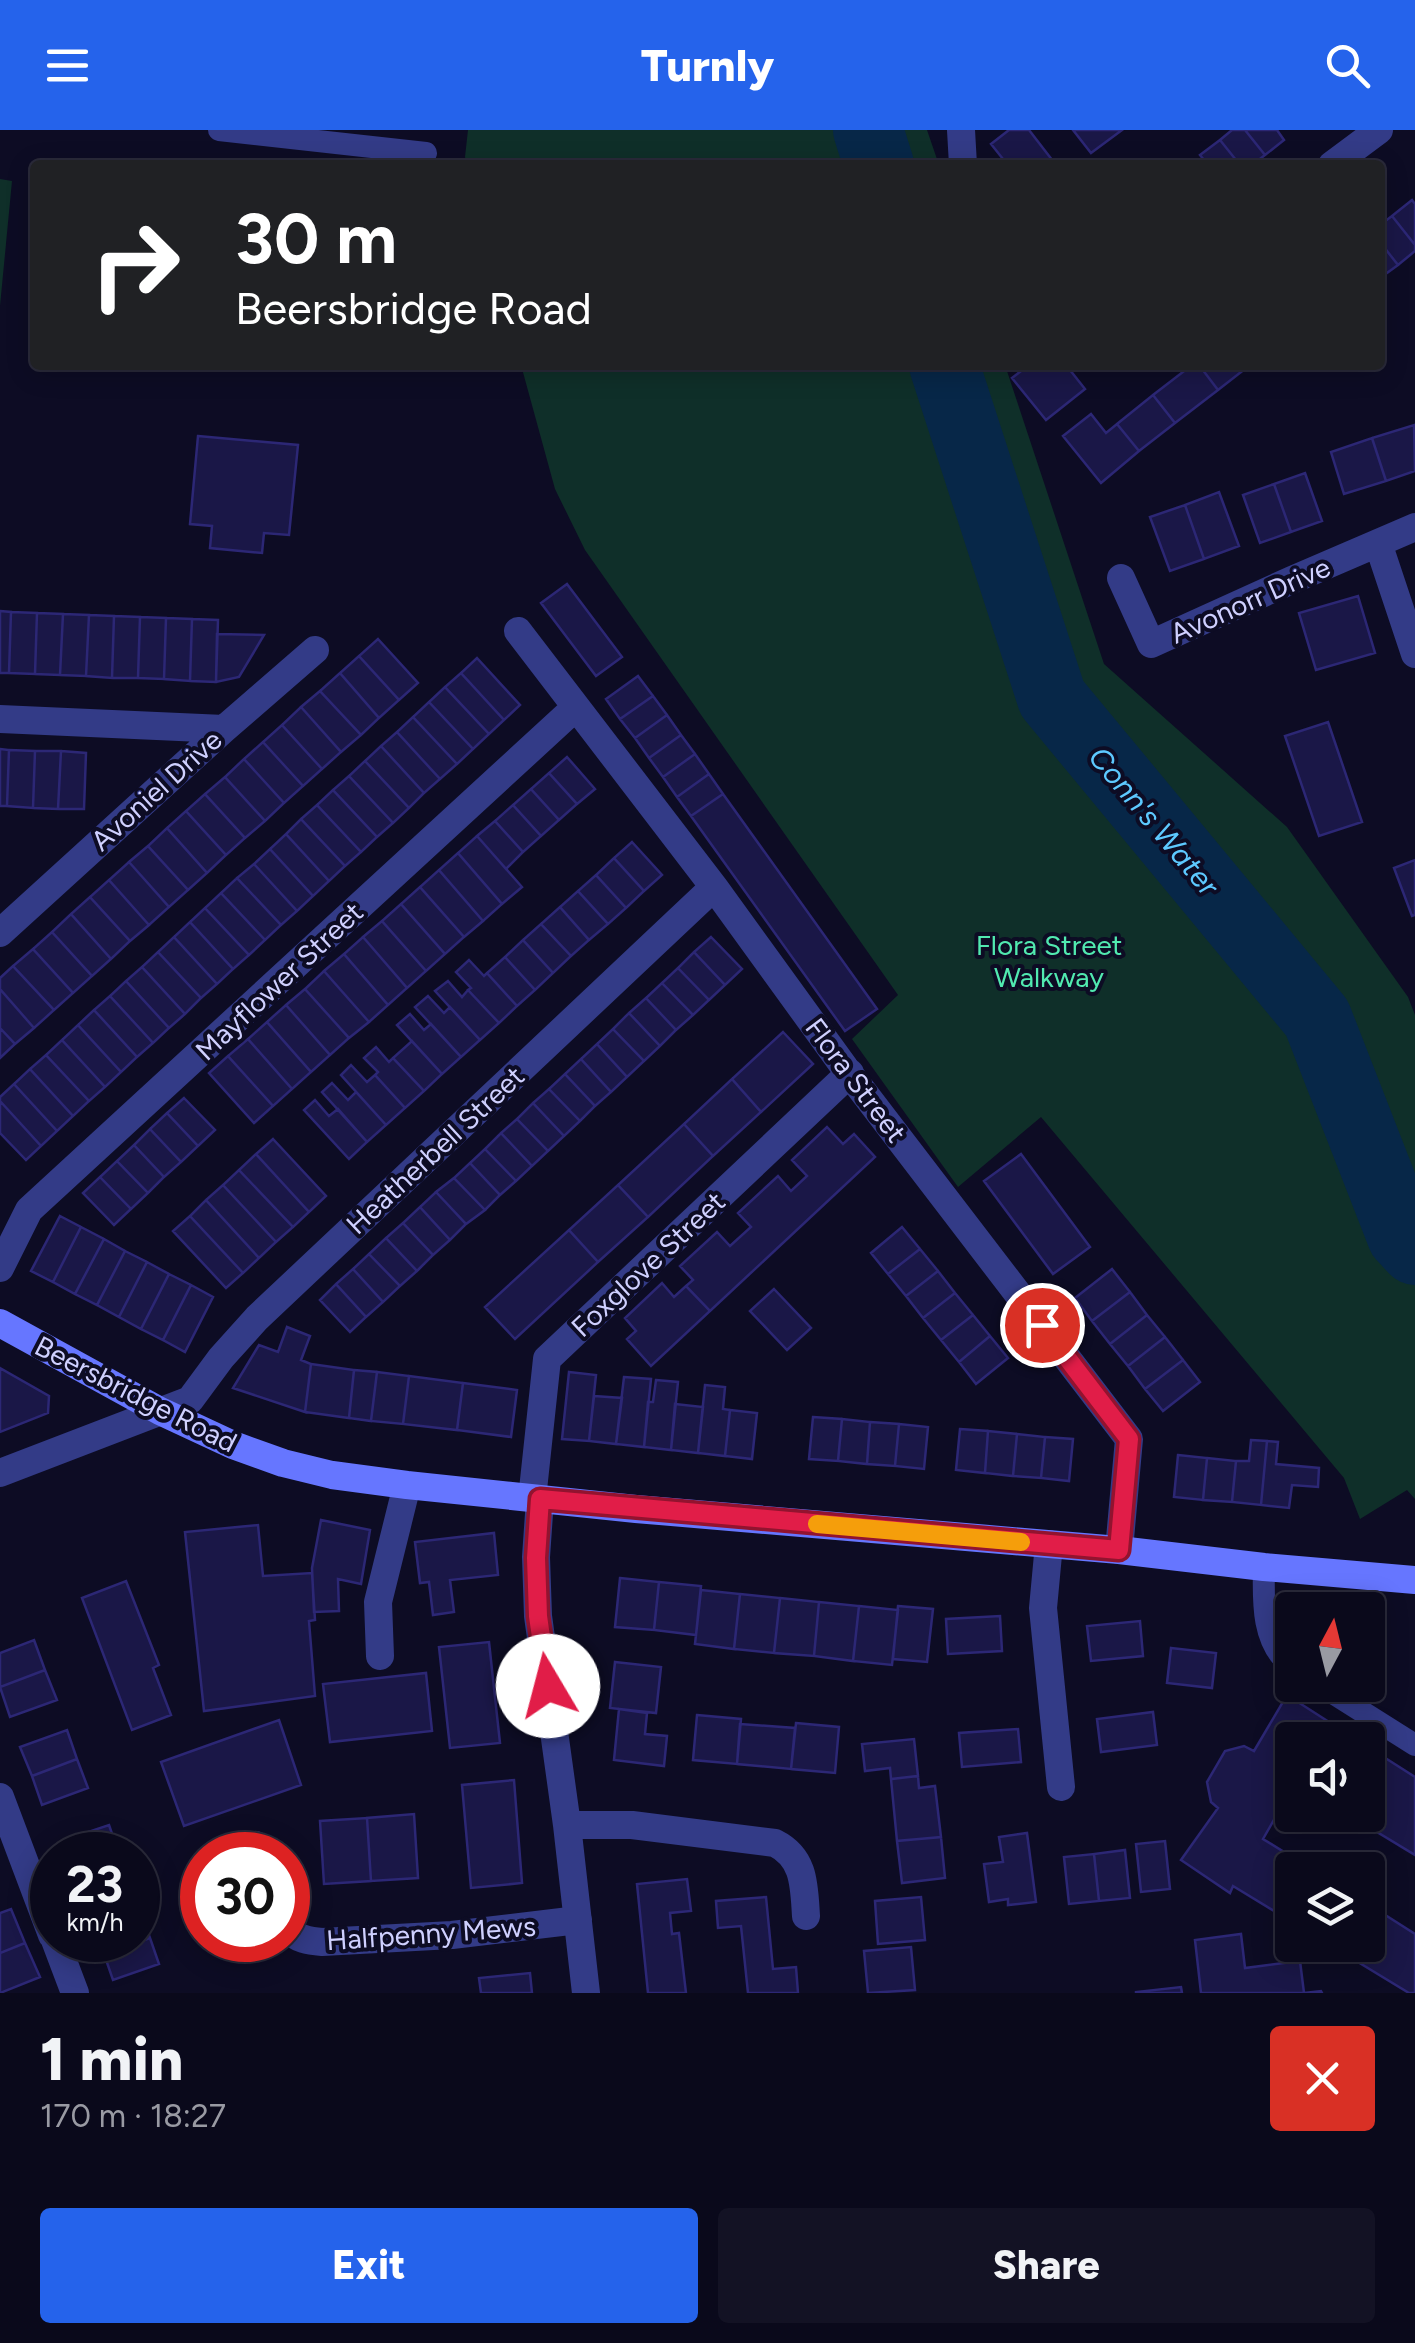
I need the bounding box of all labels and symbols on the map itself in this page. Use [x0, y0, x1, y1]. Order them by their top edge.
street label: Avonorr Drive [1165, 550, 1335, 650]
street label: Avoniel Drive [84, 722, 228, 858]
water label: Conn's Water [1081, 739, 1228, 905]
street label: Mayflower Street [188, 895, 370, 1067]
park label: Flora Street Walkway [976, 928, 1122, 994]
street label: Flora Street [798, 1011, 914, 1149]
street label: Heatherbell Street [339, 1059, 531, 1241]
street label: Foxglove Street [564, 1184, 732, 1344]
pin [1000, 1283, 1085, 1368]
street label: Beersbridge Road [29, 1328, 243, 1460]
north arrow [1275, 1592, 1385, 1702]
position arrow [496, 1634, 600, 1738]
speed limit sign: 30 [180, 1832, 310, 1962]
street label: Halfpenny Mews [325, 1909, 537, 1957]

